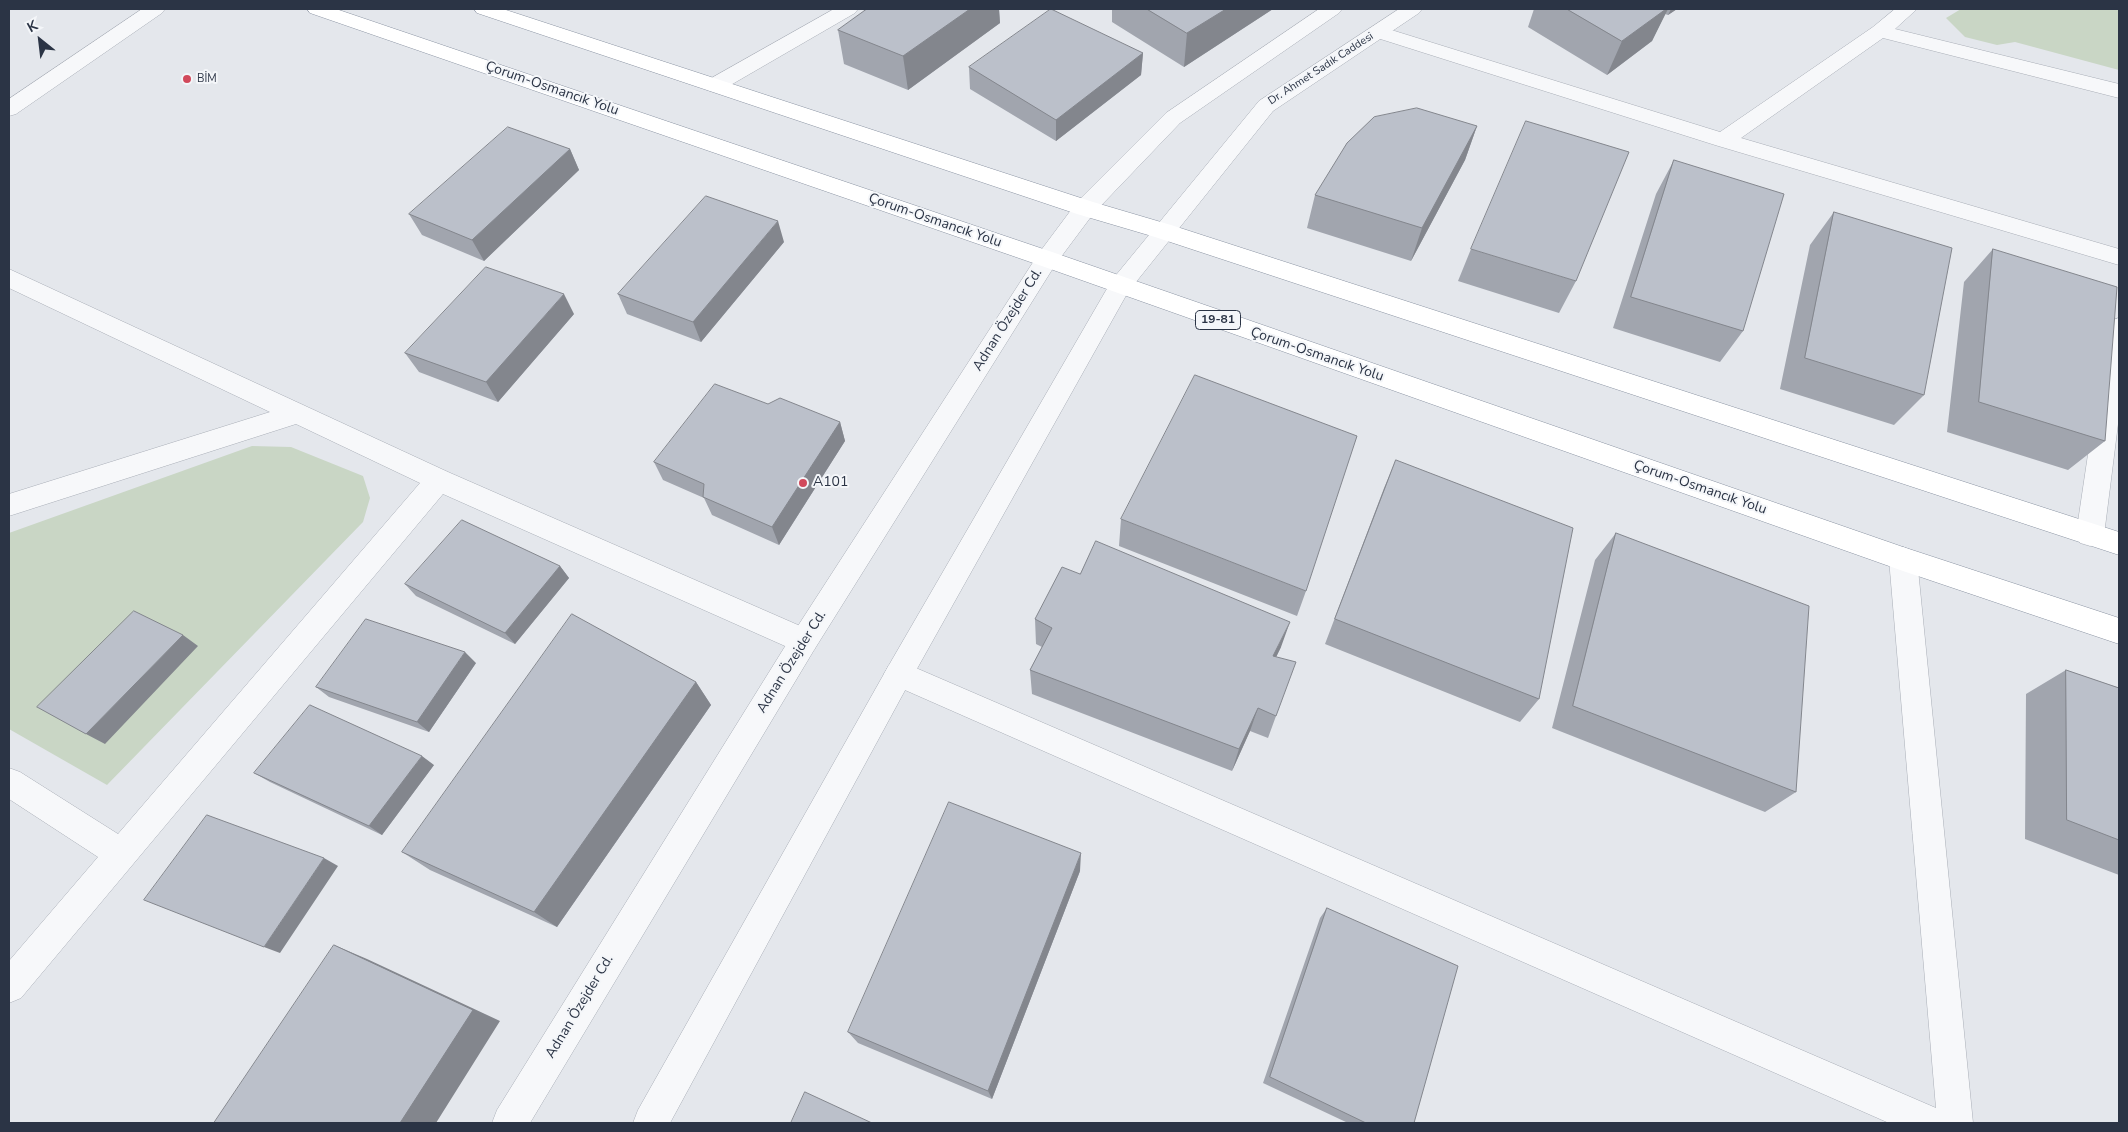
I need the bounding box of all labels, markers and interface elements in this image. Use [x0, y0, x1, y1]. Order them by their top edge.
north arrow [15, 15, 65, 65]
text: K [24, 16, 41, 37]
street label: Dr. Ahmet Sadık Caddesi [1266, 30, 1376, 108]
street label: Çorum-Osmancık Yolu [483, 58, 621, 120]
place label: BİM [197, 72, 217, 86]
marker: BİM [181, 73, 193, 85]
street label: Çorum-Osmancık Yolu [866, 190, 1004, 252]
street label: Adnan Özejder Cd. [970, 266, 1046, 374]
road number: 19-81 [1196, 310, 1240, 330]
street label: Çorum-Osmancık Yolu [1248, 324, 1386, 386]
street label: Çorum-Osmancık Yolu [1631, 457, 1769, 519]
place label: A101 [813, 475, 848, 491]
marker: A101 [797, 477, 809, 489]
street label: Adnan Özejder Cd. [754, 608, 830, 716]
street label: Adnan Özejder Cd. [543, 952, 617, 1062]

